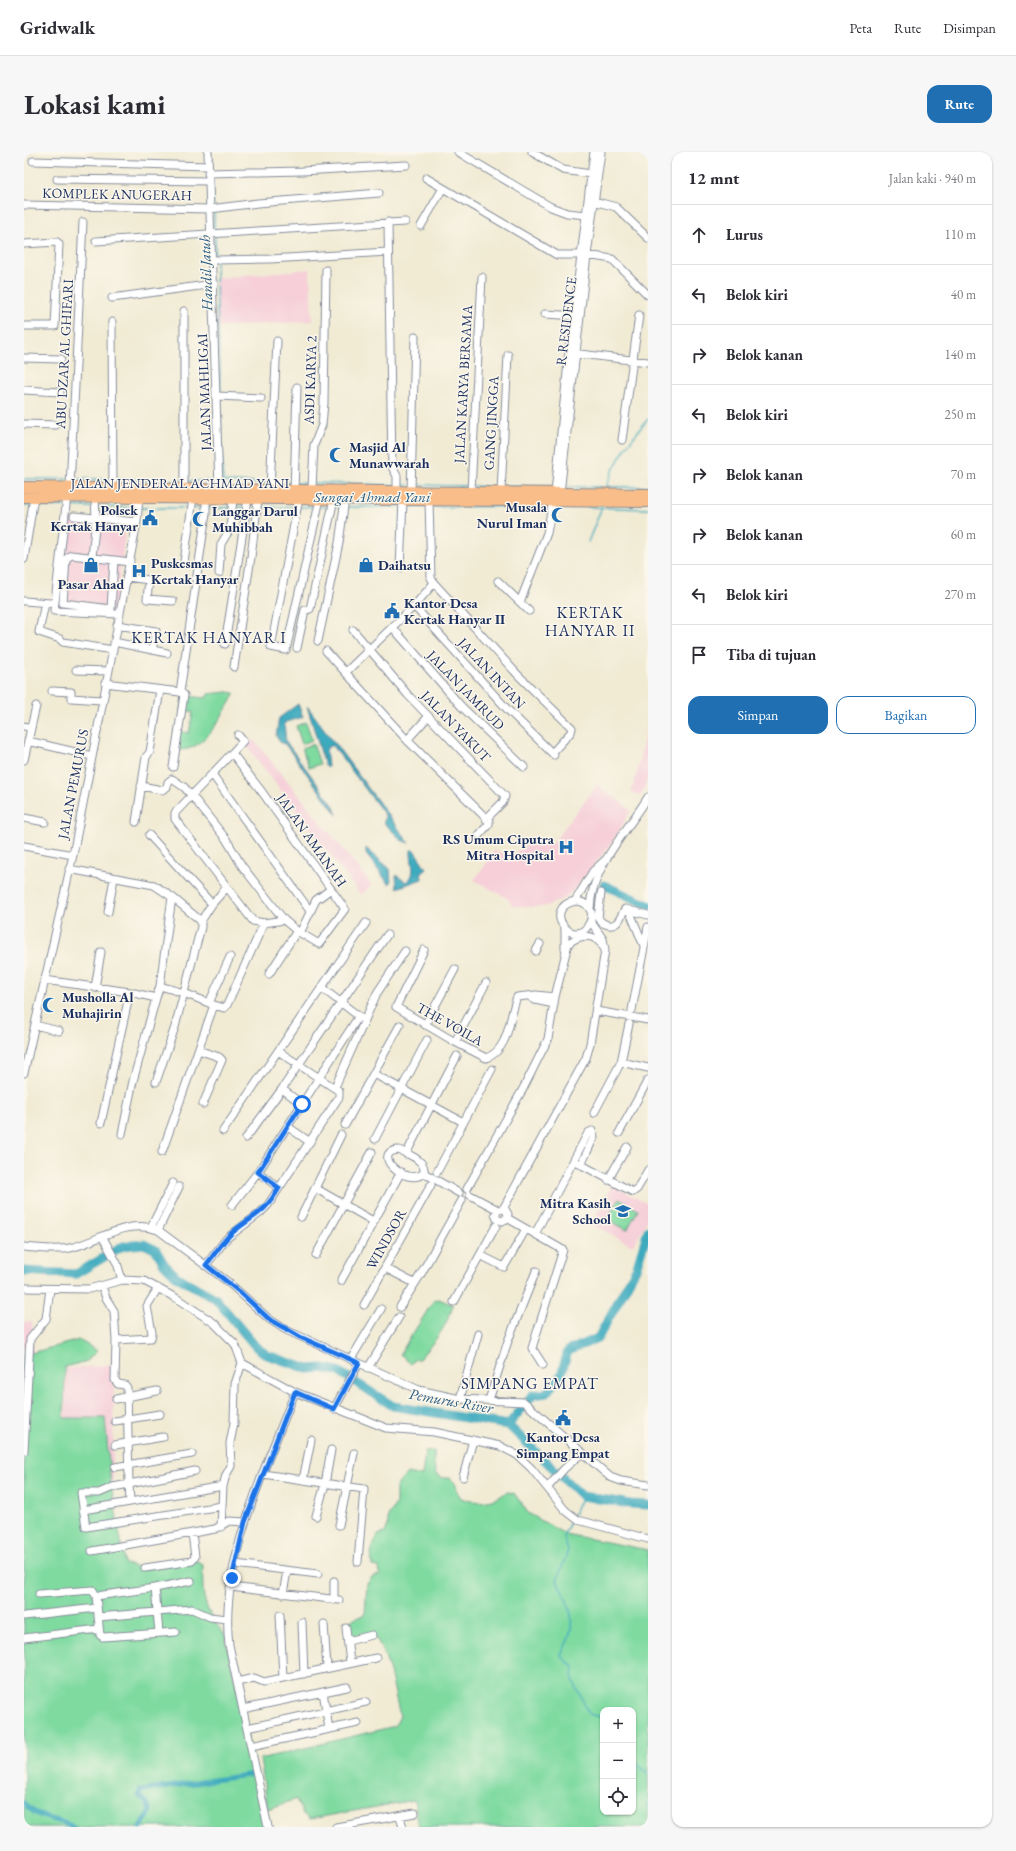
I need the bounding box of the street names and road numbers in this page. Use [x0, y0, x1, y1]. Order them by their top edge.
street label: KOMPLEK ANUGERAH [42, 184, 192, 204]
street label: R RESIDENCE [552, 275, 580, 366]
street label: ABU DZAR AL GHIFARI [51, 278, 77, 430]
street label: JALAN KARYA BERSAMA [450, 304, 476, 465]
street label: JALAN MAHLIGAI [193, 333, 215, 452]
street label: ASDI KARYA 2 [299, 335, 321, 426]
street label: GANG JINGGA [480, 375, 502, 471]
street label: JALAN JENDERAL ACHMAD YANI [70, 474, 290, 492]
street label: JALAN INTAN [454, 633, 530, 712]
street label: JALAN JAMRUD [423, 646, 509, 734]
street label: JALAN YAKUT [417, 686, 495, 766]
street label: JALAN PEMURUS [53, 728, 92, 841]
street label: JALAN AMANAH [272, 789, 351, 890]
street label: THE VOILA [413, 998, 487, 1050]
street label: WINDSOR [362, 1205, 410, 1272]

